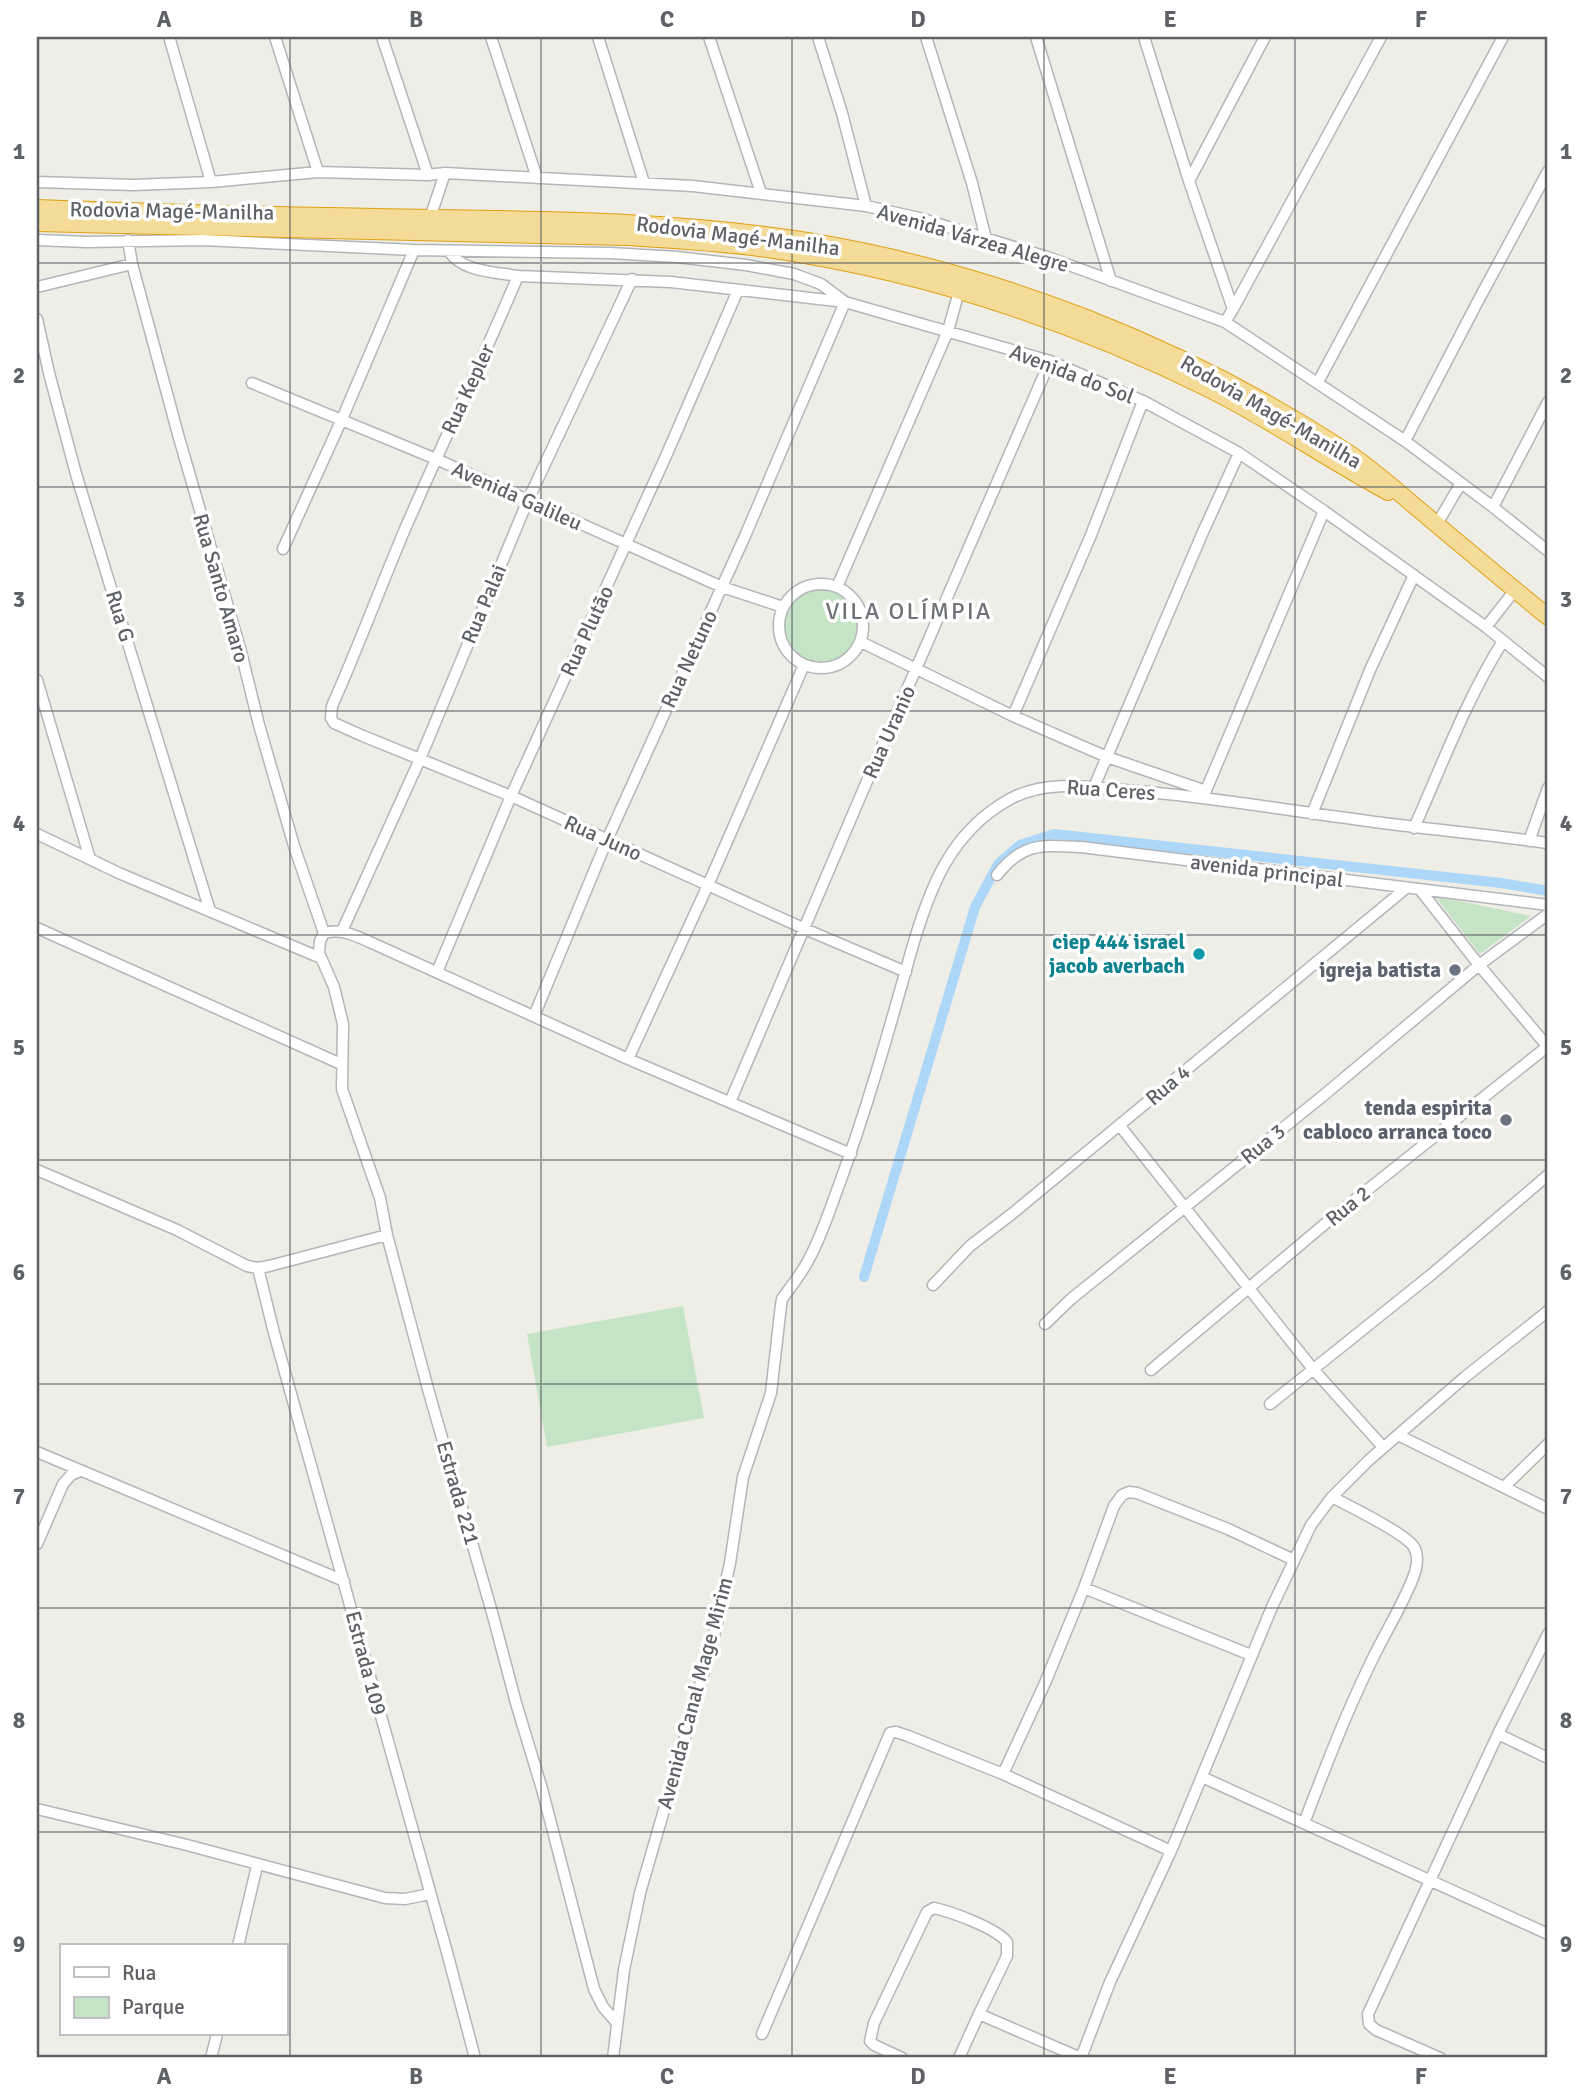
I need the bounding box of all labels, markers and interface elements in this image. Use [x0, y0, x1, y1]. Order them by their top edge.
text: A [157, 5, 172, 34]
text: B [409, 5, 423, 34]
text: C [660, 5, 674, 34]
text: D [910, 5, 926, 34]
text: E [1163, 5, 1177, 34]
text: F [1415, 5, 1427, 34]
text: 1 [13, 137, 25, 166]
text: 1 [1560, 137, 1572, 166]
street label: Rodovia Magé-Manilha [69, 196, 275, 226]
street label: Avenida Várzea Alegre [874, 198, 1072, 278]
street label: Rodovia Magé-Manilha [635, 211, 841, 261]
street label: Avenida do Sol [1006, 338, 1138, 410]
street label: Rua Kepler [436, 339, 500, 438]
street label: Rodovia Magé-Manilha [1176, 350, 1366, 474]
text: 2 [13, 361, 25, 390]
text: 2 [1560, 361, 1572, 390]
street label: Avenida Galileu [448, 456, 586, 536]
street label: Rua Santo Amaro [187, 510, 255, 666]
street label: Rua Palai [456, 560, 512, 648]
street label: Rua Plutão [555, 582, 619, 680]
text: 3 [13, 585, 25, 614]
text: 3 [1560, 585, 1572, 614]
street label: Rua G [100, 587, 140, 645]
district label: VILA OLÍMPIA [826, 596, 992, 626]
street label: Rua Netuno [655, 606, 723, 712]
street label: Rua Uranio [857, 681, 921, 783]
street label: Rua Ceres [1066, 774, 1156, 806]
text: 4 [13, 809, 25, 838]
street label: Rua Juno [560, 809, 646, 867]
text: 4 [1560, 809, 1572, 838]
street label: avenida principal [1189, 849, 1345, 893]
place label: ciep 444 israel jacob averbach [1049, 929, 1185, 979]
marker: ciep 444 israel jacob averbach [1191, 946, 1207, 962]
place label: igreja batista [1319, 957, 1441, 983]
marker: igreja batista [1447, 962, 1463, 978]
text: 5 [13, 1033, 25, 1062]
text: 5 [1560, 1033, 1572, 1062]
street label: Rua 4 [1140, 1059, 1196, 1111]
place label: tenda espirita cabloco arranca toco [1303, 1095, 1492, 1145]
marker: tenda espirita cabloco arranca toco [1498, 1112, 1514, 1128]
street label: Rua 3 [1235, 1118, 1291, 1170]
street label: Rua 2 [1320, 1180, 1376, 1232]
text: 6 [13, 1258, 25, 1287]
text: 6 [1560, 1258, 1572, 1287]
street label: Estrada 221 [431, 1438, 485, 1548]
text: 7 [13, 1482, 25, 1511]
text: 7 [1560, 1482, 1572, 1511]
street label: Avenida Canal Mage Mirim [652, 1574, 738, 1812]
street label: Estrada 109 [340, 1608, 392, 1718]
text: 8 [13, 1706, 25, 1735]
text: 8 [1560, 1706, 1572, 1735]
text: 9 [13, 1930, 25, 1959]
text: 9 [1560, 1930, 1572, 1959]
legend [60, 1944, 287, 2036]
text: Rua [122, 1960, 156, 1986]
text: Parque [122, 1994, 185, 2020]
text: A [157, 2062, 172, 2091]
text: B [409, 2062, 423, 2091]
text: C [660, 2062, 674, 2091]
text: D [910, 2062, 926, 2091]
text: E [1163, 2062, 1177, 2091]
text: F [1415, 2062, 1427, 2091]

